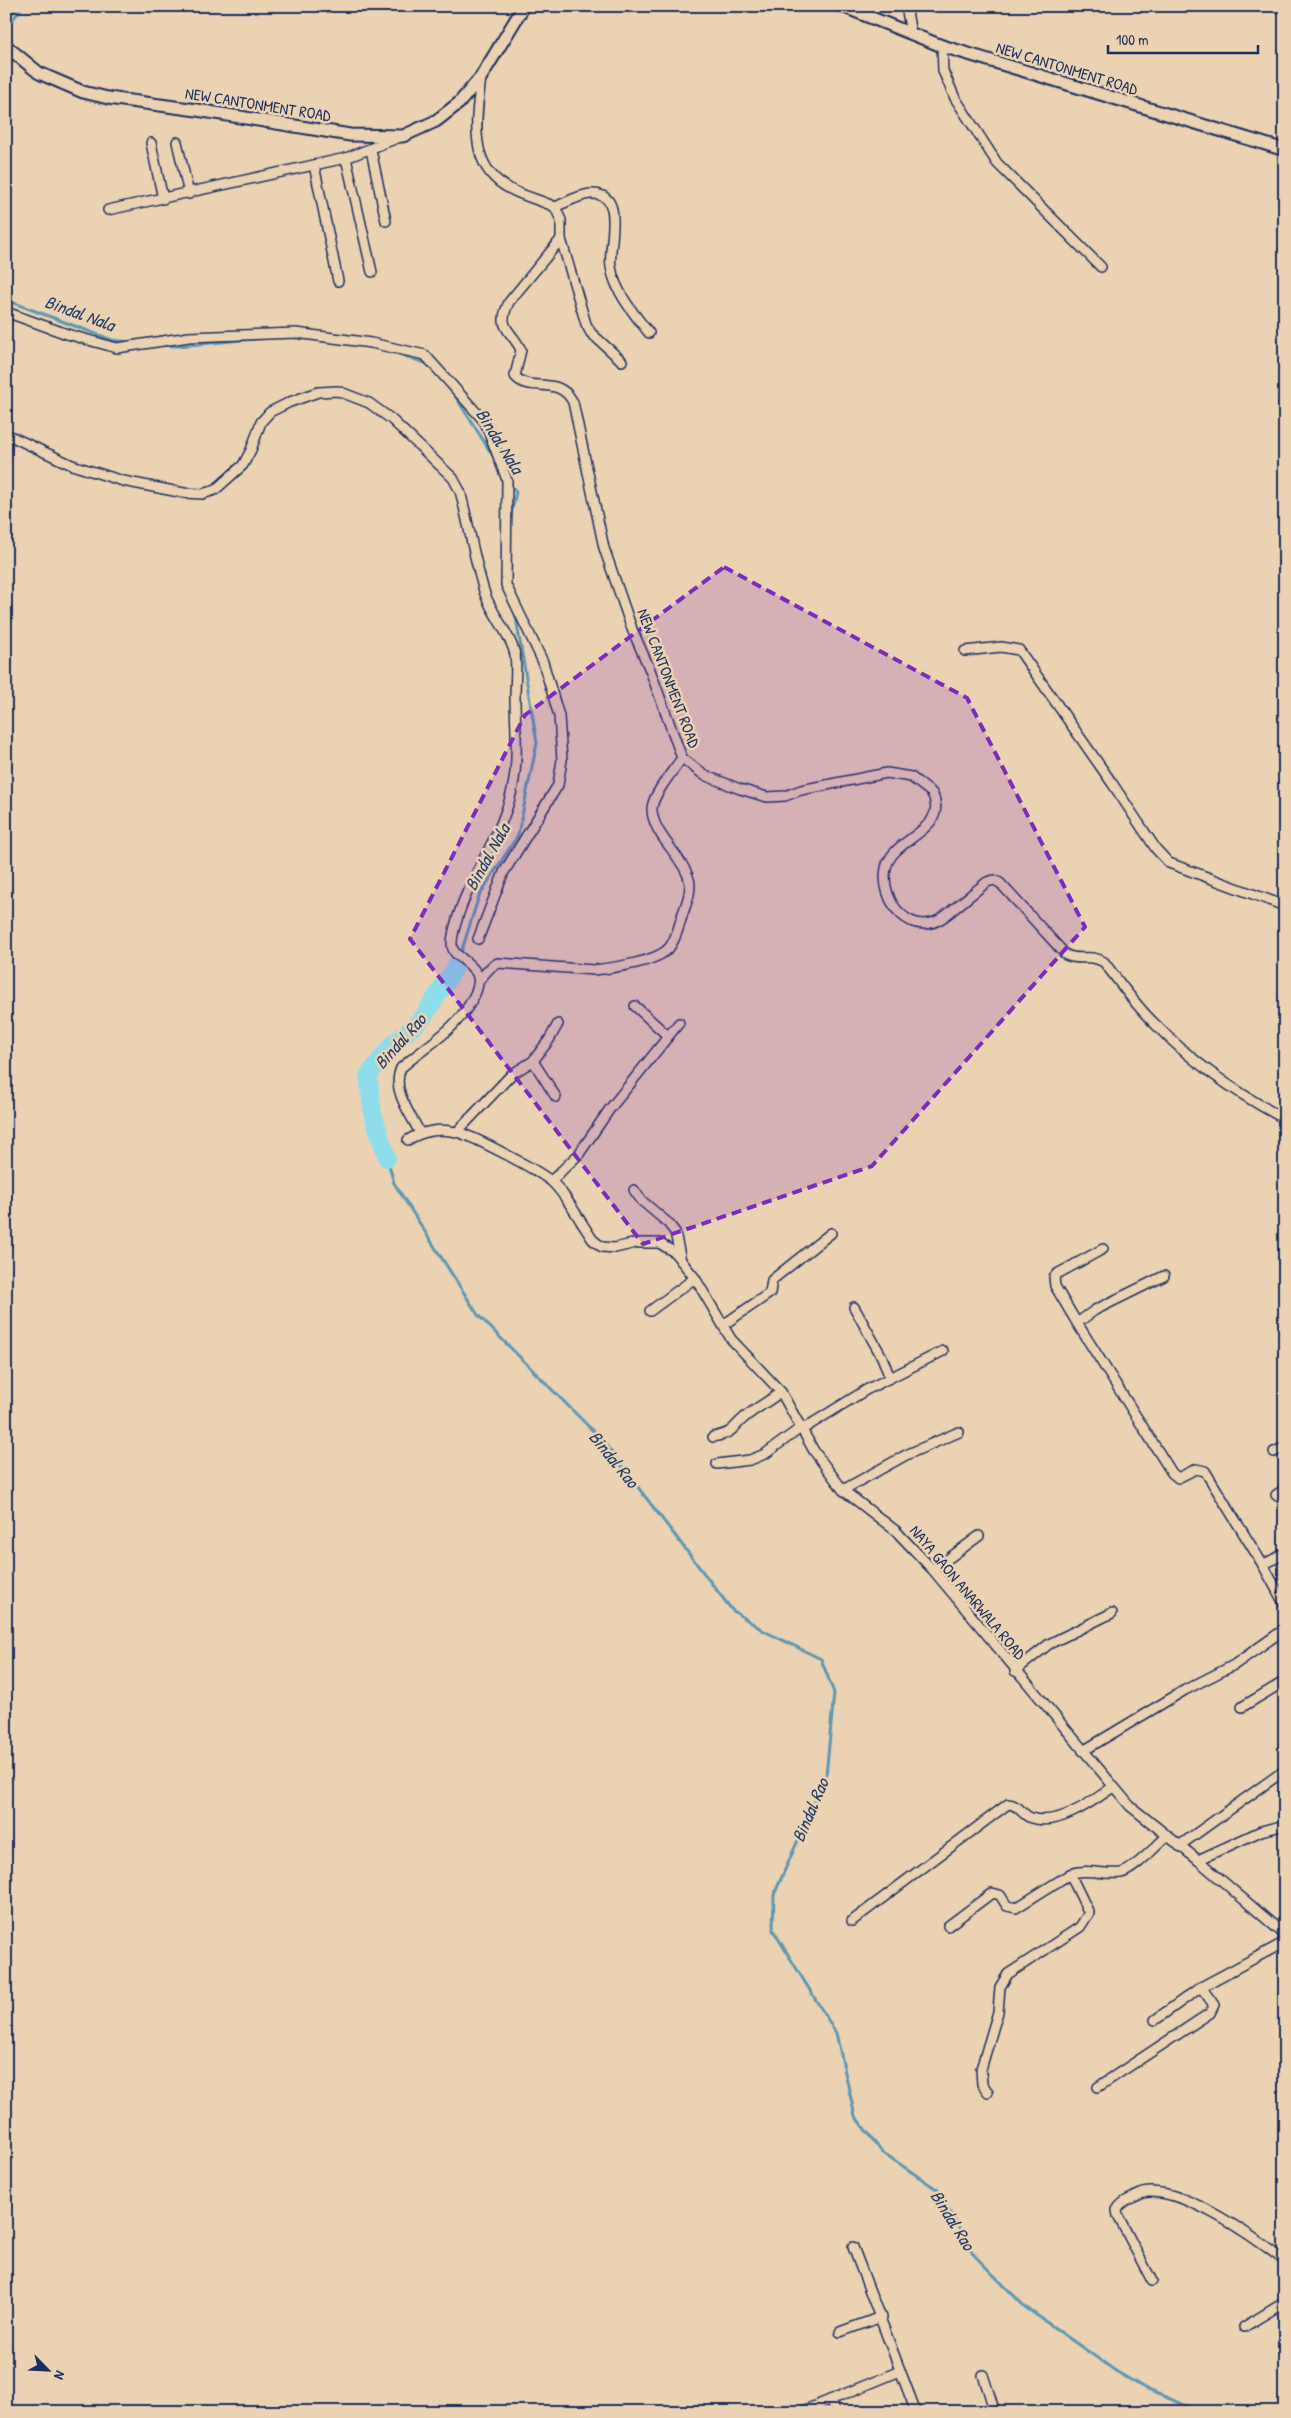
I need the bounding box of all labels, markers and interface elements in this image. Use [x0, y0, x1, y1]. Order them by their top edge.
scale bar [1108, 22, 1258, 54]
text: 100 m [1116, 29, 1149, 50]
street label: NEW CANTONMENT ROAD [994, 36, 1141, 100]
street label: NEW CANTONMENT ROAD [184, 82, 333, 126]
water label: Bindal Nala [42, 289, 120, 338]
water label: Bindal Nala [470, 404, 531, 480]
street label: NEW CANTONMENT ROAD [632, 605, 706, 751]
water label: Bindal Nala [458, 817, 517, 895]
water label: Bindal Rao [368, 1007, 433, 1074]
water label: Bindal Rao [583, 1425, 646, 1494]
street label: NAYA GAON ANARWALA ROAD [905, 1520, 1031, 1664]
water label: Bindal Rao [785, 1773, 835, 1846]
water label: Bindal Rao [925, 2185, 982, 2256]
north arrow [22, 2346, 72, 2396]
text: N [50, 2368, 71, 2383]

